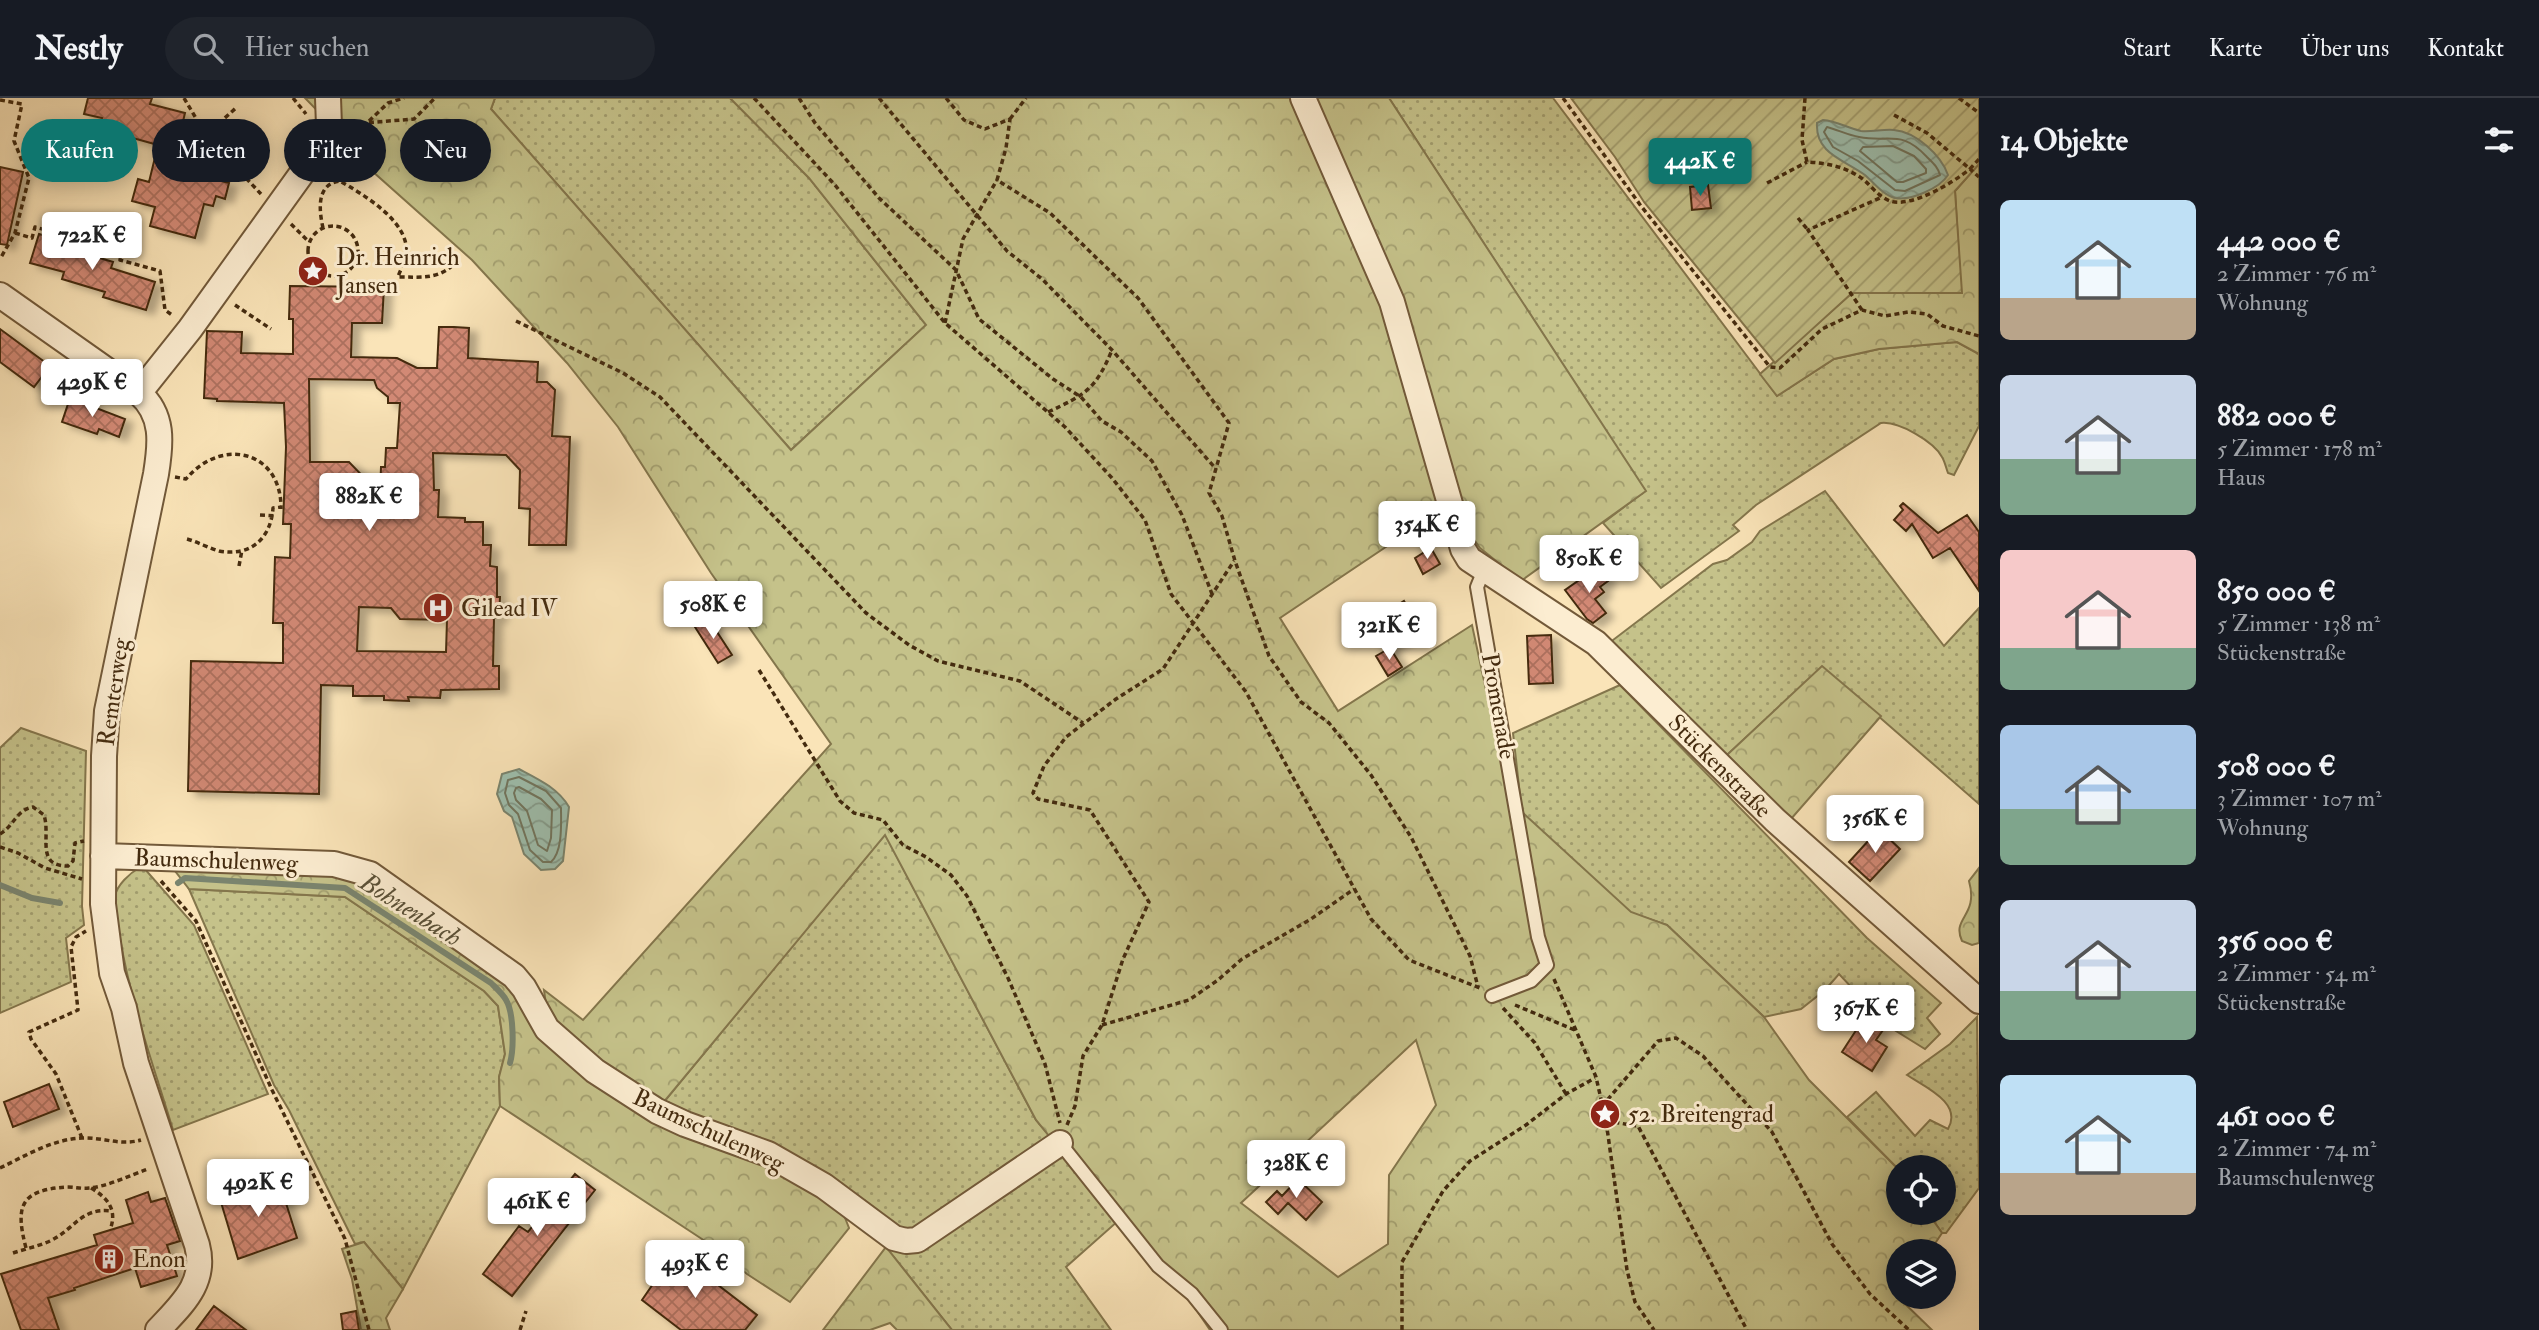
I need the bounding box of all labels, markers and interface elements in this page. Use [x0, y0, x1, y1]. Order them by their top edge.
search box [165, 17, 655, 80]
text: Nestly [35, 28, 123, 69]
icon: search [189, 29, 227, 67]
text: Hier suchen [245, 32, 369, 64]
text: Start [2123, 33, 2171, 64]
text: Karte [2209, 33, 2262, 64]
text: Über uns [2300, 33, 2389, 64]
text: Kontakt [2427, 33, 2504, 64]
chip: Kaufen [21, 119, 138, 182]
chip: Mieten [152, 119, 270, 182]
chip: Filter [284, 119, 386, 182]
chip: Neu [400, 119, 491, 182]
icon: filters [2480, 121, 2518, 159]
text: 14 Objekte [2000, 122, 2128, 159]
pin: 442K € [1643, 139, 1757, 198]
text: 442K € [1665, 146, 1735, 175]
pin: 722K € [35, 212, 149, 272]
text: 722K € [58, 220, 126, 249]
text: 442 000 € [2217, 222, 2341, 259]
icon: home [2056, 228, 2140, 312]
place label: Dr. Heinrich Jansen [335, 242, 460, 301]
place icon: Dr. Heinrich Jansen [296, 254, 330, 288]
text: 2 Zimmer · 76 m² [2217, 259, 2376, 288]
text: Wohnung [2217, 288, 2308, 317]
pin: 429K € [35, 360, 149, 419]
text: 429K € [57, 367, 127, 396]
text: 882 000 € [2217, 397, 2337, 434]
icon: home [2056, 403, 2140, 487]
text: 5 Zimmer · 178 m² [2217, 434, 2382, 463]
text: Haus [2217, 463, 2265, 492]
pin: 882K € [312, 474, 426, 533]
text: 882K € [335, 481, 403, 510]
pin: 354K € [1370, 502, 1484, 561]
text: 354K € [1394, 509, 1460, 538]
pin: 850K € [1532, 536, 1646, 595]
text: 850K € [1556, 543, 1622, 572]
text: 850 000 € [2217, 572, 2336, 609]
icon: home [2056, 578, 2140, 662]
pin: 508K € [656, 582, 770, 641]
text: 508K € [680, 589, 746, 618]
hospital icon: Gilead IV [421, 591, 455, 625]
place label: Gilead IV [461, 593, 558, 624]
pin: 321K € [1332, 602, 1446, 662]
text: 5 Zimmer · 138 m² [2217, 609, 2380, 638]
text: 321K € [1357, 610, 1421, 639]
street label: Remterweg [91, 635, 137, 748]
text: Stückenstraße [2217, 638, 2346, 667]
street label: Promenade [1474, 651, 1523, 761]
street label: Stückenstraße [1661, 708, 1778, 825]
text: 508 000 € [2217, 747, 2336, 784]
icon: home [2056, 753, 2140, 837]
text: 3 Zimmer · 107 m² [2217, 784, 2382, 813]
pin: 356K € [1818, 796, 1932, 855]
text: 356K € [1843, 803, 1907, 832]
text: Wohnung [2217, 813, 2308, 842]
street label: Baumschulenweg [133, 842, 300, 879]
water label: Bohnenbach [352, 865, 467, 954]
text: 356 000 € [2217, 922, 2333, 959]
icon: home [2056, 928, 2140, 1012]
text: 2 Zimmer · 54 m² [2217, 959, 2376, 988]
pin: 367K € [1809, 986, 1923, 1045]
text: Stückenstraße [2217, 988, 2346, 1017]
text: 367K € [1833, 993, 1899, 1022]
street label: Baumschulenweg [628, 1082, 791, 1180]
place icon: 52. Breitengrad [1588, 1097, 1622, 1131]
text: 461 000 € [2217, 1097, 2335, 1134]
place label: 52. Breitengrad [1628, 1099, 1774, 1130]
icon: home [2056, 1103, 2140, 1187]
text: 2 Zimmer · 74 m² [2217, 1134, 2376, 1163]
pin: 328K € [1239, 1140, 1353, 1200]
text: 328K € [1263, 1148, 1329, 1177]
map controls [1886, 1155, 1956, 1309]
button: locate [1886, 1155, 1956, 1225]
pin: 492K € [201, 1160, 315, 1219]
text: Baumschulenweg [2217, 1163, 2374, 1192]
text: 492K € [223, 1167, 293, 1196]
pin: 461K € [480, 1178, 594, 1238]
text: 461K € [504, 1186, 570, 1215]
button: layers [1886, 1239, 1956, 1309]
pin: 493K € [638, 1240, 752, 1300]
building icon: Enon [92, 1242, 126, 1276]
place label: Enon [132, 1244, 186, 1275]
text: 493K € [661, 1248, 729, 1277]

